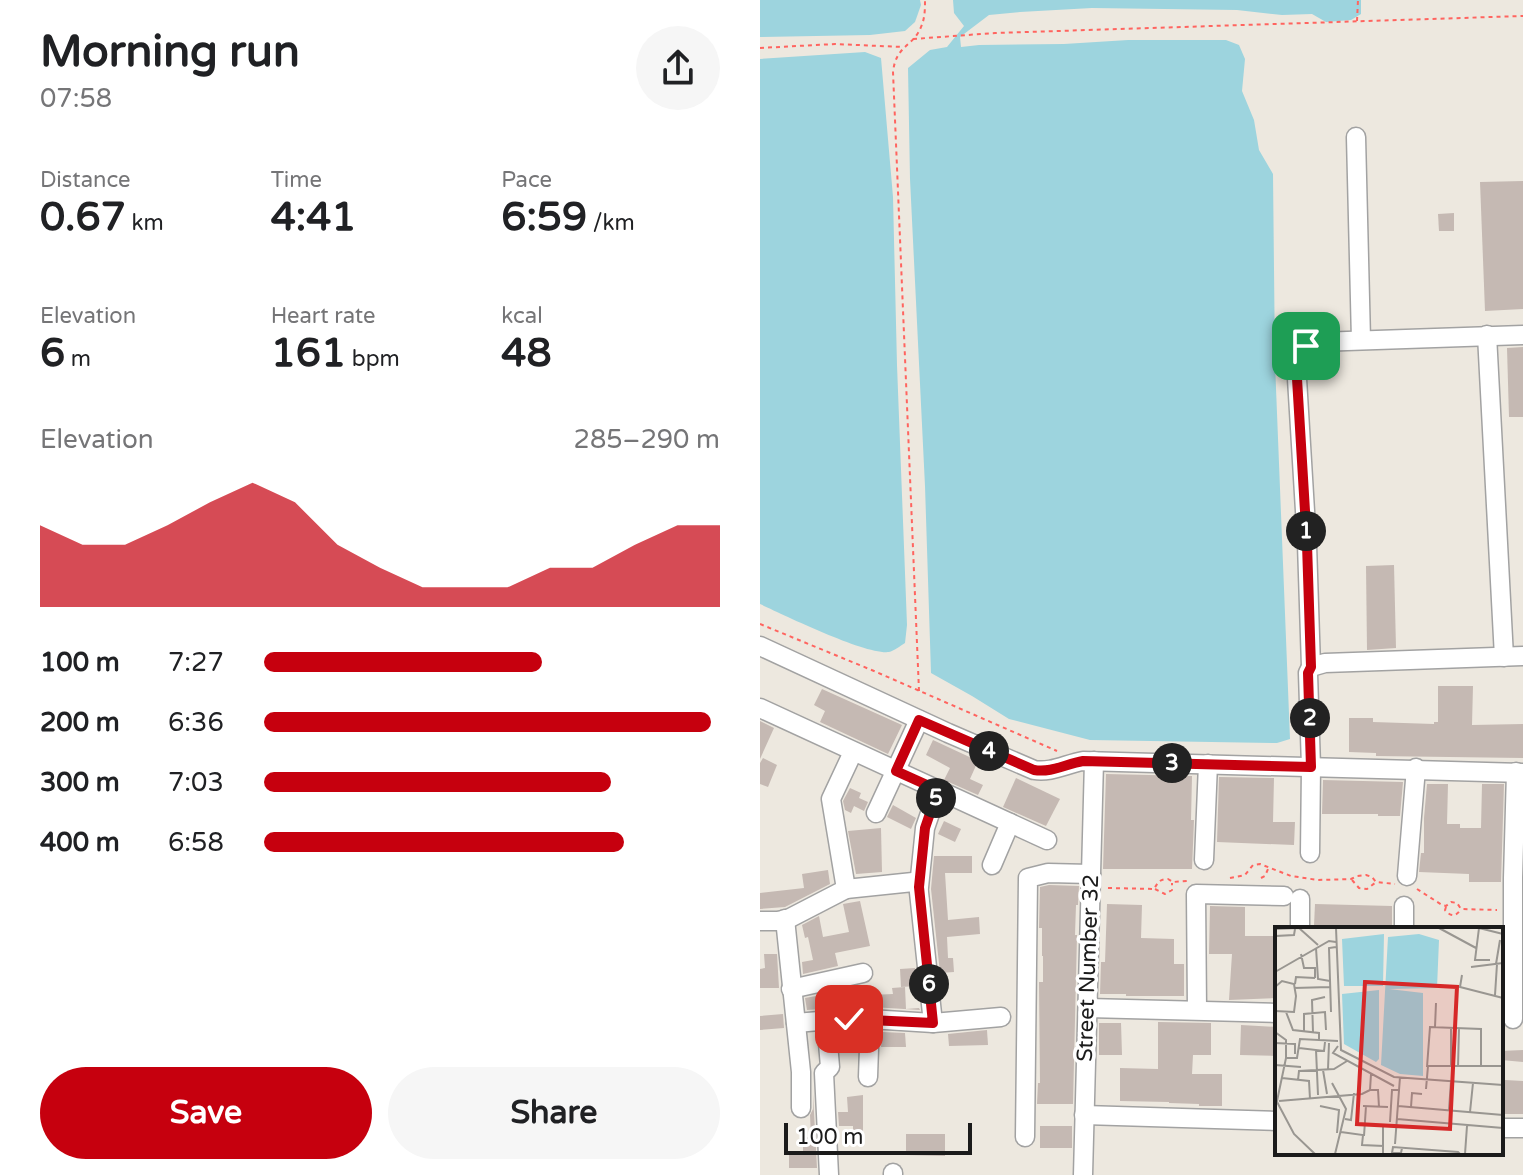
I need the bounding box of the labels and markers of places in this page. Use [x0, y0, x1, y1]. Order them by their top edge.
pin [1272, 312, 1340, 380]
pin: 1 [1286, 511, 1326, 551]
pin: 2 [1290, 698, 1330, 738]
pin: 4 [969, 731, 1009, 771]
pin: 3 [1152, 743, 1192, 783]
pin: 5 [916, 778, 956, 818]
pin: 6 [909, 964, 949, 1004]
pin [815, 985, 883, 1053]

